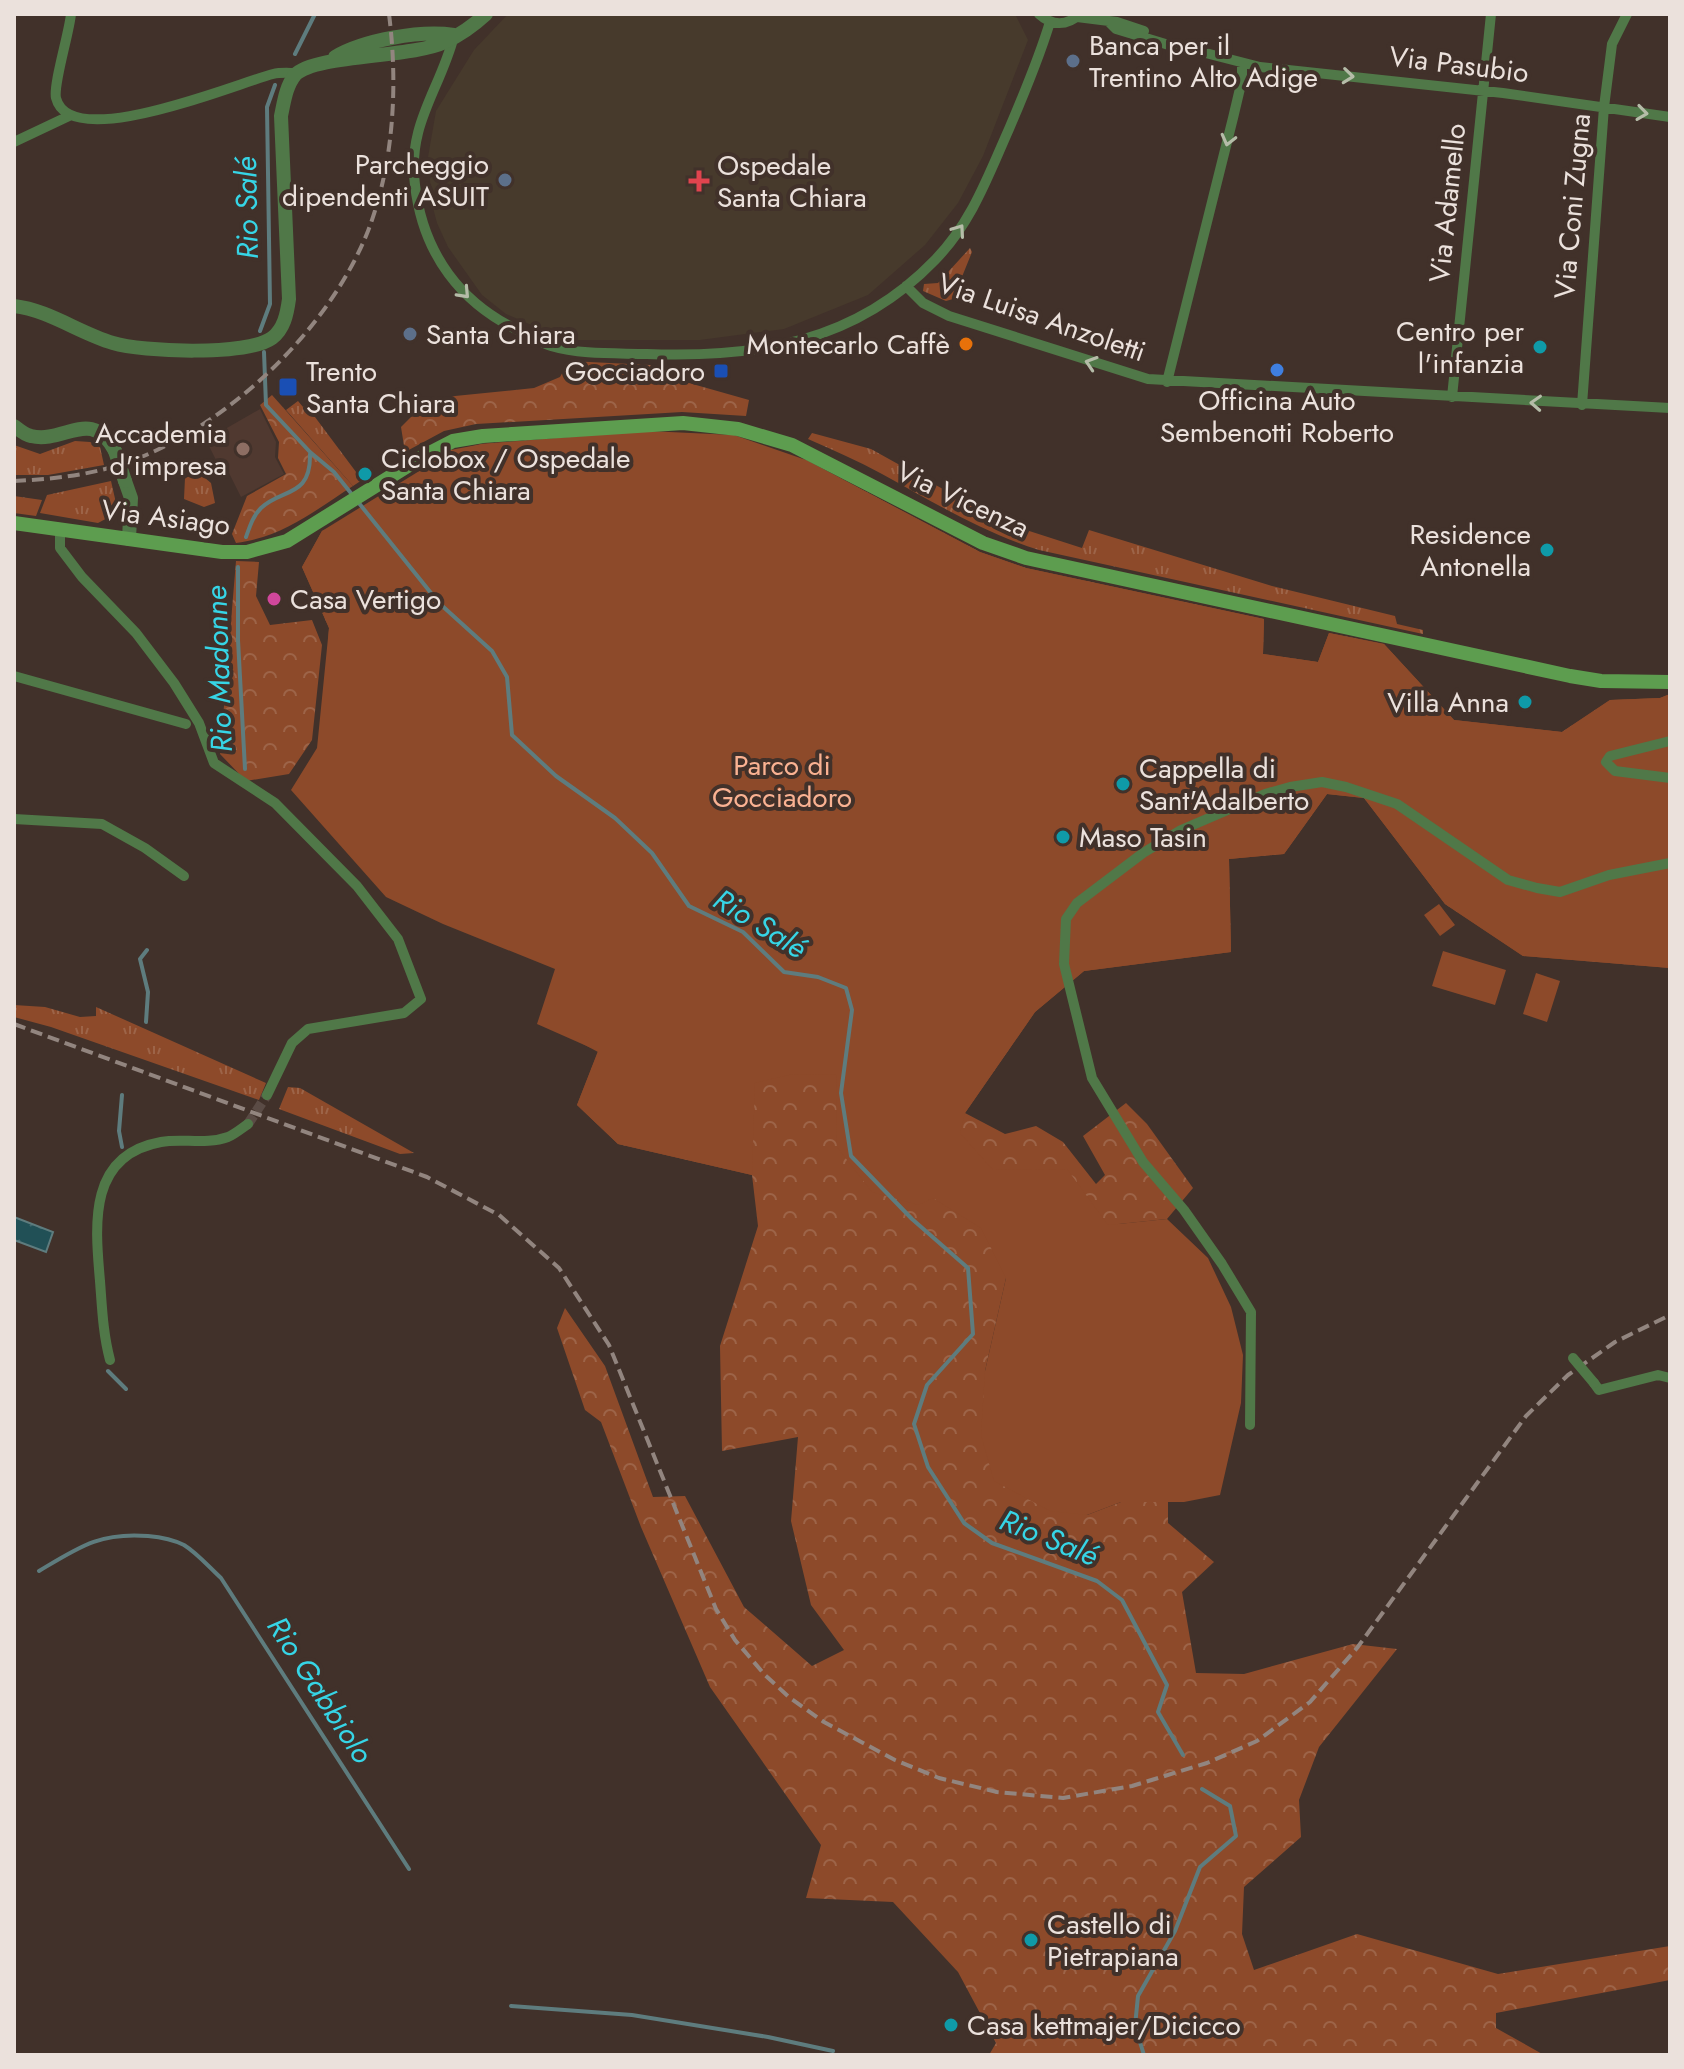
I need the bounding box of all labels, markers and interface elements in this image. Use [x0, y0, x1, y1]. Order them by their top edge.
place label: Banca per il Trentino Alto Adige [1089, 25, 1318, 98]
street label: Via Pasubio [1387, 36, 1531, 93]
marker: Banca per il Trentino Alto Adige [1064, 52, 1082, 70]
one-way arrow [1342, 67, 1355, 84]
one-way arrow [1635, 104, 1649, 121]
street label: Via Coni Zugna [1544, 112, 1601, 300]
street label: Via Adamello [1419, 121, 1476, 285]
one-way arrow [1220, 132, 1237, 146]
place label: Parcheggio dipendenti ASUIT [282, 144, 489, 217]
place label: Ospedale Santa Chiara [717, 145, 867, 218]
water label: Rio Salé [224, 155, 269, 260]
marker: Ospedale Santa Chiara [688, 170, 710, 192]
marker: Parcheggio dipendenti ASUIT [496, 171, 514, 189]
one-way arrow [949, 224, 964, 238]
street label: Via Luisa Anzoletti [932, 263, 1151, 372]
one-way arrow [455, 284, 470, 298]
place label: Centro per l'infanzia [1396, 311, 1524, 384]
place label: Santa Chiara [426, 314, 576, 355]
place label: Montecarlo Caffè [747, 324, 950, 365]
marker: Santa Chiara [401, 325, 419, 343]
marker: Montecarlo Caffè [957, 335, 975, 353]
marker: Centro per l'infanzia [1531, 338, 1549, 356]
place label: Trento Santa Chiara [306, 351, 456, 424]
place label: Gocciadoro [565, 351, 705, 392]
one-way arrow [1085, 356, 1099, 372]
marker: Officina Auto Sembenotti Roberto [1268, 361, 1286, 379]
marker: Gocciadoro [712, 362, 730, 380]
marker: Trento Santa Chiara [277, 376, 299, 398]
place label: Officina Auto Sembenotti Roberto [1160, 380, 1394, 453]
one-way arrow [1529, 394, 1542, 411]
place label: Accademia d'impresa [95, 413, 227, 486]
place label: Ciclobox / Ospedale Santa Chiara [381, 438, 630, 511]
marker: Accademia d'impresa [234, 440, 252, 458]
street label: Via Vicenza [890, 451, 1036, 548]
marker: Ciclobox / Ospedale Santa Chiara [356, 465, 374, 483]
street label: Via Asiago [99, 489, 233, 546]
place label: Residence Antonella [1409, 514, 1531, 587]
marker: Residence Antonella [1538, 541, 1556, 559]
place label: Casa Vertigo [290, 579, 441, 620]
water label: Rio Madonne [194, 585, 243, 753]
marker: Casa Vertigo [265, 590, 283, 608]
place label: Villa Anna [1387, 682, 1509, 723]
marker: Villa Anna [1516, 693, 1534, 711]
park label: Parco di Gocciadoro [712, 745, 852, 818]
place label: Cappella di Sant'Adalberto [1139, 748, 1309, 821]
marker: Cappella di Sant'Adalberto [1114, 775, 1132, 793]
place label: Maso Tasin [1079, 817, 1207, 858]
marker: Maso Tasin [1054, 828, 1072, 846]
water label: Rio Salé [705, 878, 816, 970]
water label: Rio Salé [993, 1498, 1106, 1577]
water label: Rio Gabbiolo [257, 1608, 384, 1772]
place label: Castello di Pietrapiana [1047, 1904, 1179, 1977]
marker: Castello di Pietrapiana [1022, 1931, 1040, 1949]
place label: Casa kettmajer/Dicicco [967, 2005, 1241, 2046]
marker: Casa kettmajer/Dicicco [942, 2016, 960, 2034]

